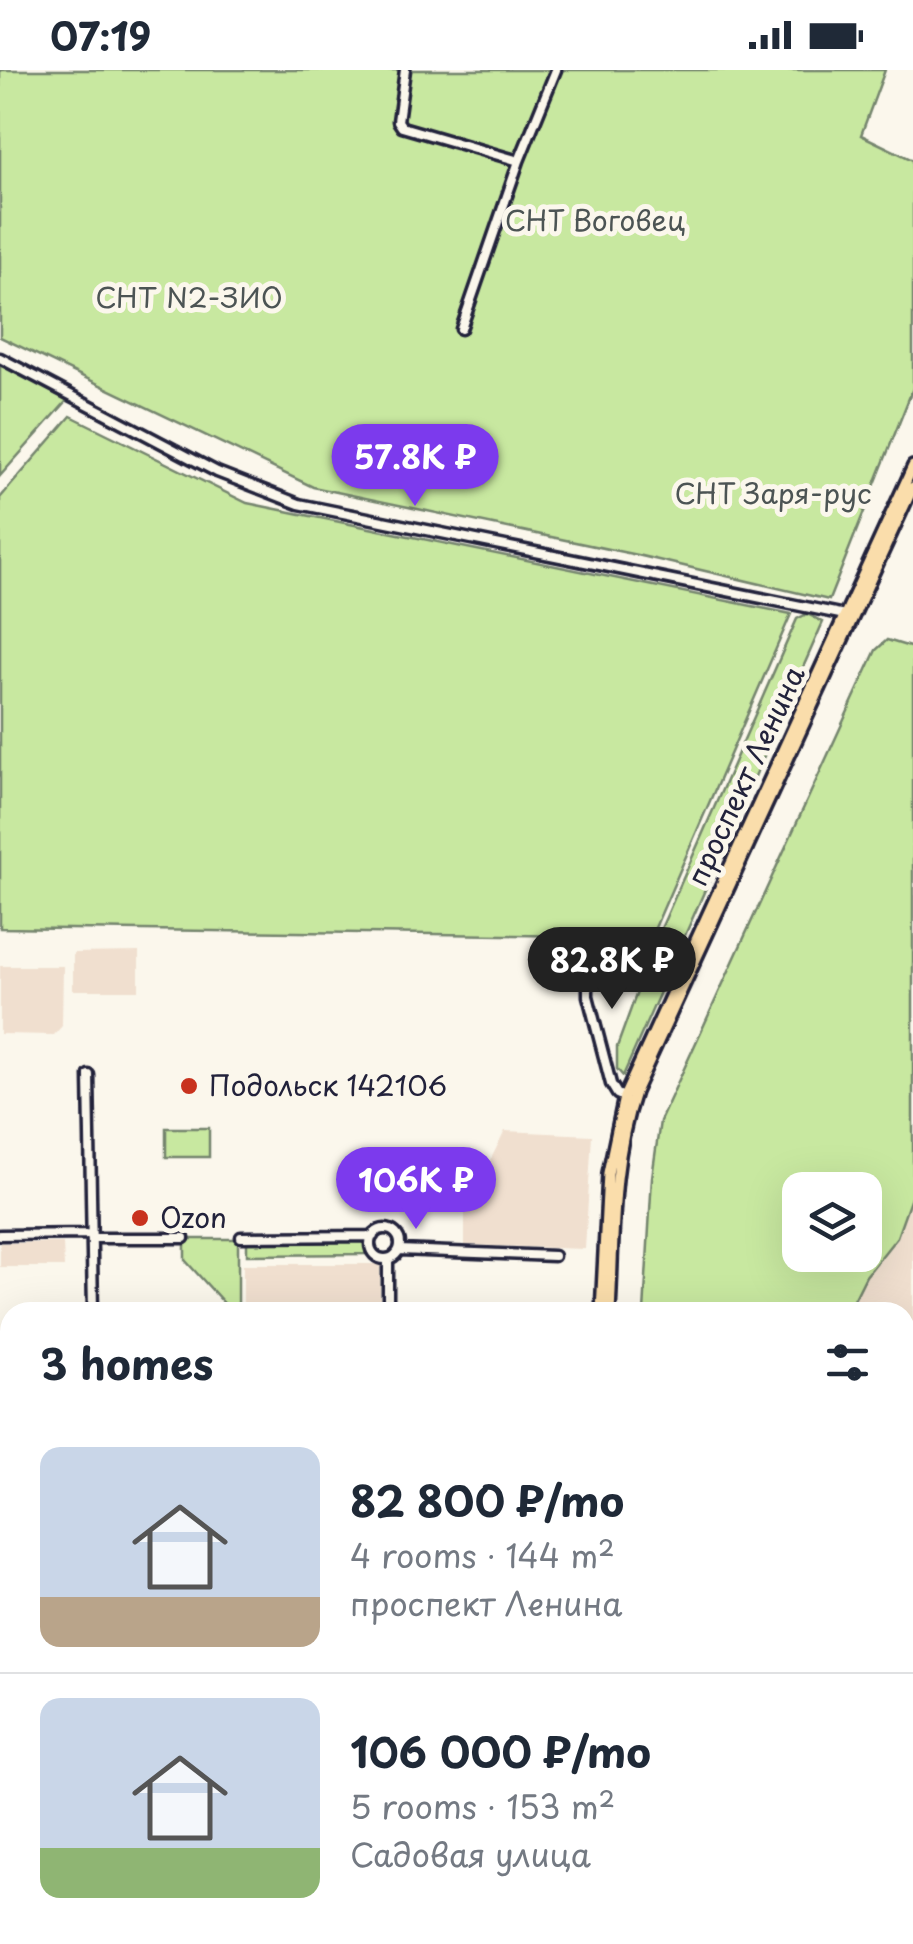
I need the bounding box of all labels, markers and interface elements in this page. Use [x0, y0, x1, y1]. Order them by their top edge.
text: 07:19 [50, 7, 151, 64]
park label: СНТ Воговец [505, 198, 685, 241]
park label: СНТ N2-ЗИО [95, 275, 283, 318]
pin: 57.8K ₽ [323, 424, 507, 509]
text: 57.8K ₽ [354, 432, 476, 480]
park label: СНТ Заря-рус [674, 471, 872, 514]
street label: проспект Ленина [675, 658, 815, 892]
pin: 82.8K ₽ [520, 927, 704, 1012]
text: 82.8K ₽ [550, 935, 674, 983]
place label: Подольск 142106 [209, 1063, 447, 1106]
marker: Подольск 142106 [178, 1075, 200, 1097]
pin: 106K ₽ [335, 1147, 497, 1232]
text: 106K ₽ [358, 1155, 474, 1203]
map controls [782, 1172, 882, 1272]
button: layers [782, 1172, 882, 1272]
place label: Ozon [160, 1195, 227, 1238]
marker: Ozon [129, 1207, 151, 1229]
text: 3 homes [40, 1331, 213, 1394]
icon: filters [820, 1335, 875, 1390]
text: 82 800 ₽/mo [350, 1468, 624, 1531]
icon: home [120, 1487, 240, 1607]
text: 4 rooms · 144 m² [350, 1531, 615, 1579]
text: проспект Ленина [350, 1579, 622, 1627]
text: 106 000 ₽/mo [350, 1719, 651, 1782]
icon: home [120, 1738, 240, 1858]
text: 5 rooms · 153 m² [350, 1782, 615, 1830]
text: Садовая улица [350, 1830, 591, 1878]

